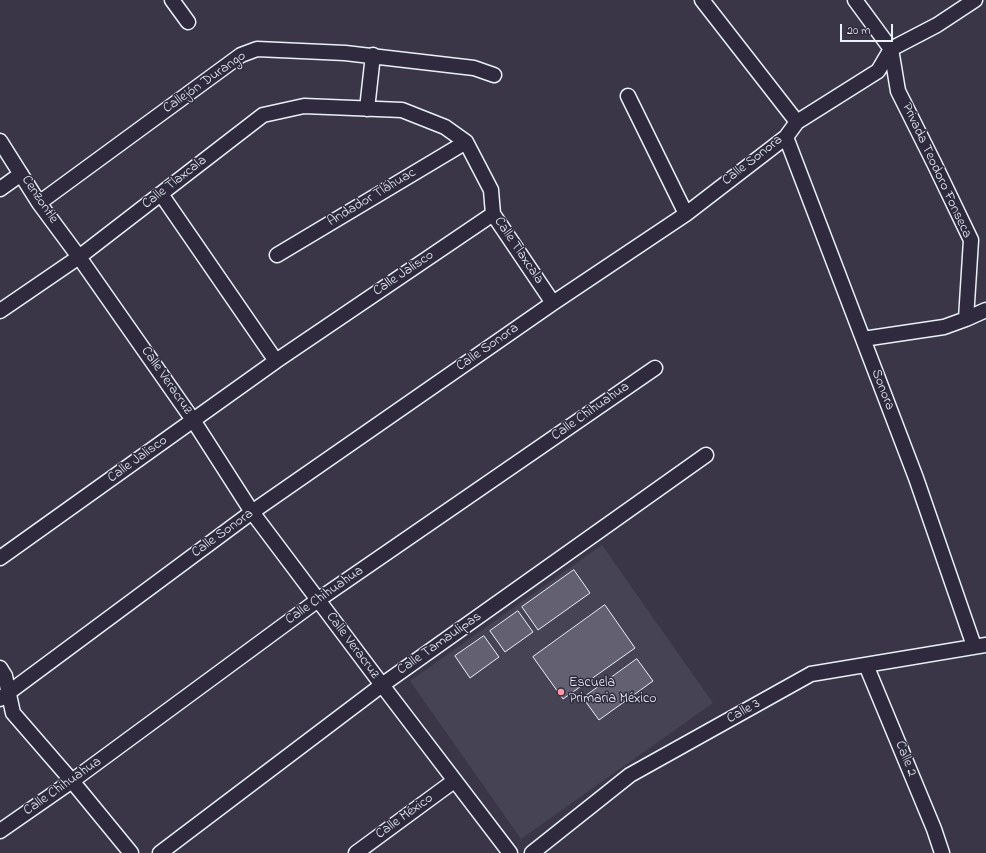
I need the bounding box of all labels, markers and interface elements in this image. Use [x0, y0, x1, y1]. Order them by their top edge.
scale bar [842, 16, 895, 42]
text: 20 m [847, 22, 870, 40]
street label: Callejón Durango [160, 48, 250, 118]
street label: Privada Teodoro Fonseca [897, 101, 975, 241]
street label: Calle Sonora [719, 132, 787, 190]
street label: Calle Tlaxcala [139, 153, 211, 213]
street label: Andador Tláhuac [325, 165, 419, 231]
street label: Cenzontle [17, 173, 61, 227]
street label: Calle Tlaxcala [489, 214, 547, 288]
street label: Calle Jalisco [370, 248, 438, 300]
street label: Calle Sonora [454, 320, 522, 376]
street label: Calle Veracruz [137, 344, 195, 418]
street label: Sonora [867, 367, 897, 413]
street label: Calle Chihuahua [549, 379, 633, 445]
street label: Calle Jalisco [105, 433, 171, 487]
street label: Calle Sonora [189, 506, 257, 562]
street label: Calle Chihuahua [283, 563, 367, 629]
street label: Calle Veracruz [322, 609, 382, 683]
street label: Calle Tamaulipas [395, 609, 485, 679]
place label: Escuela Primaria México [569, 676, 657, 708]
marker: Escuela Primaria México [556, 687, 566, 697]
street label: Calle 3 [724, 696, 764, 728]
street label: Calle 2 [890, 739, 920, 779]
street label: Calle Chihuahua [21, 754, 105, 820]
street label: Calle México [373, 791, 437, 843]

